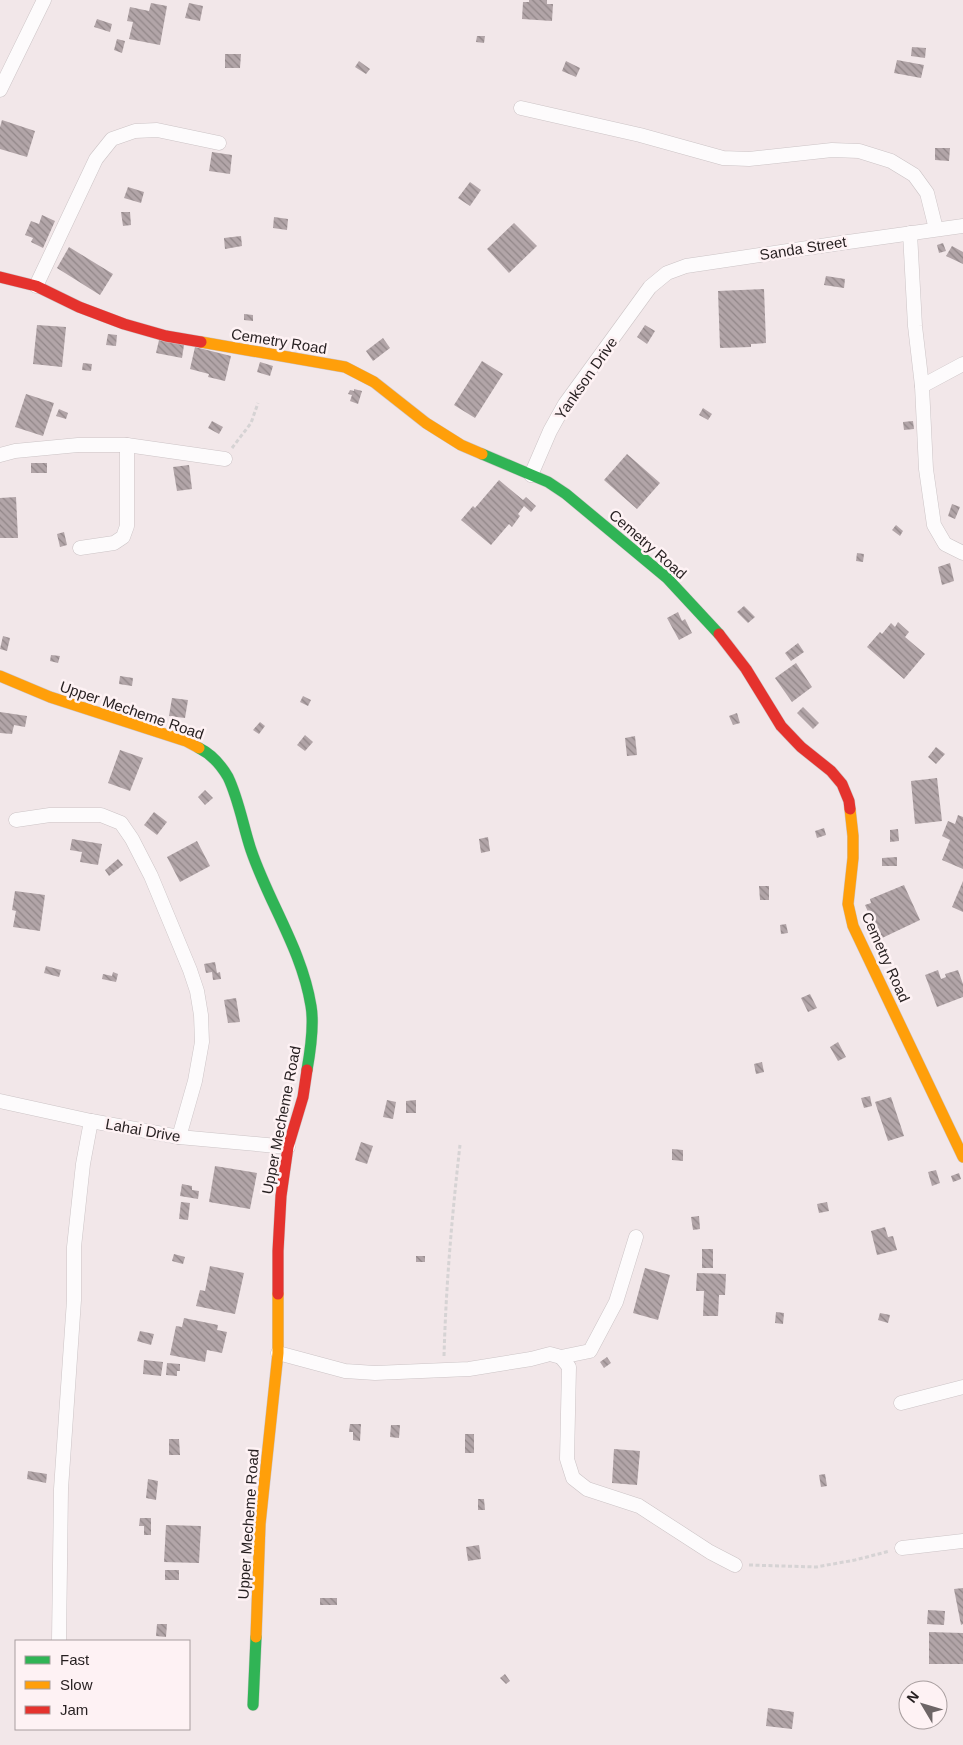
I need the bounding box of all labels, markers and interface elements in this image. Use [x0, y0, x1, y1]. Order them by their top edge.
street label: Sanda Street [758, 233, 848, 263]
street label: Cemetry Road [230, 325, 328, 357]
street label: Yankson Drive [551, 334, 621, 422]
street label: Cemetry Road [606, 506, 690, 582]
street label: Upper Mecheme Road [58, 677, 206, 743]
street label: Cemetry Road [859, 909, 913, 1005]
street label: Upper Mecheme Road [258, 1044, 304, 1196]
street label: Lahai Drive [104, 1115, 182, 1145]
street label: Upper Mecheme Road [234, 1448, 262, 1600]
legend [15, 1640, 190, 1730]
text: Fast [60, 1651, 90, 1668]
text: Slow [60, 1676, 93, 1693]
north arrow [898, 1680, 948, 1730]
text: N [903, 1688, 922, 1706]
text: Jam [60, 1701, 88, 1718]

